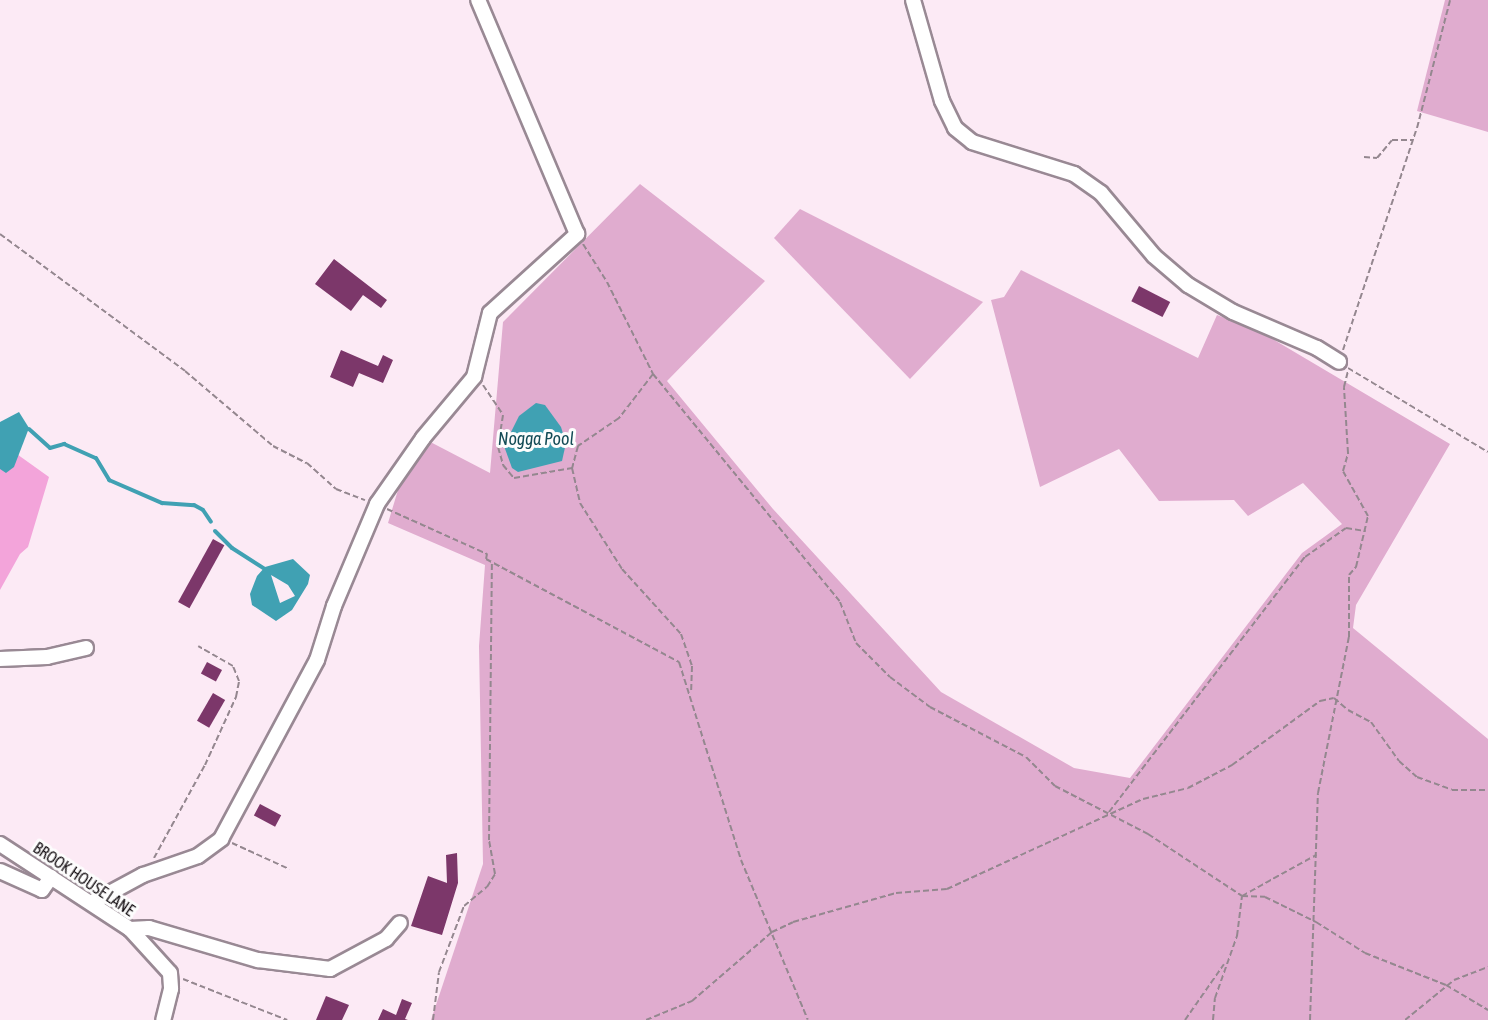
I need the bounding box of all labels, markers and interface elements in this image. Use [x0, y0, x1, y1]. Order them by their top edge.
water label: Nogga Pool [498, 428, 574, 450]
street label: BROOK HOUSE LANE [30, 838, 138, 920]

